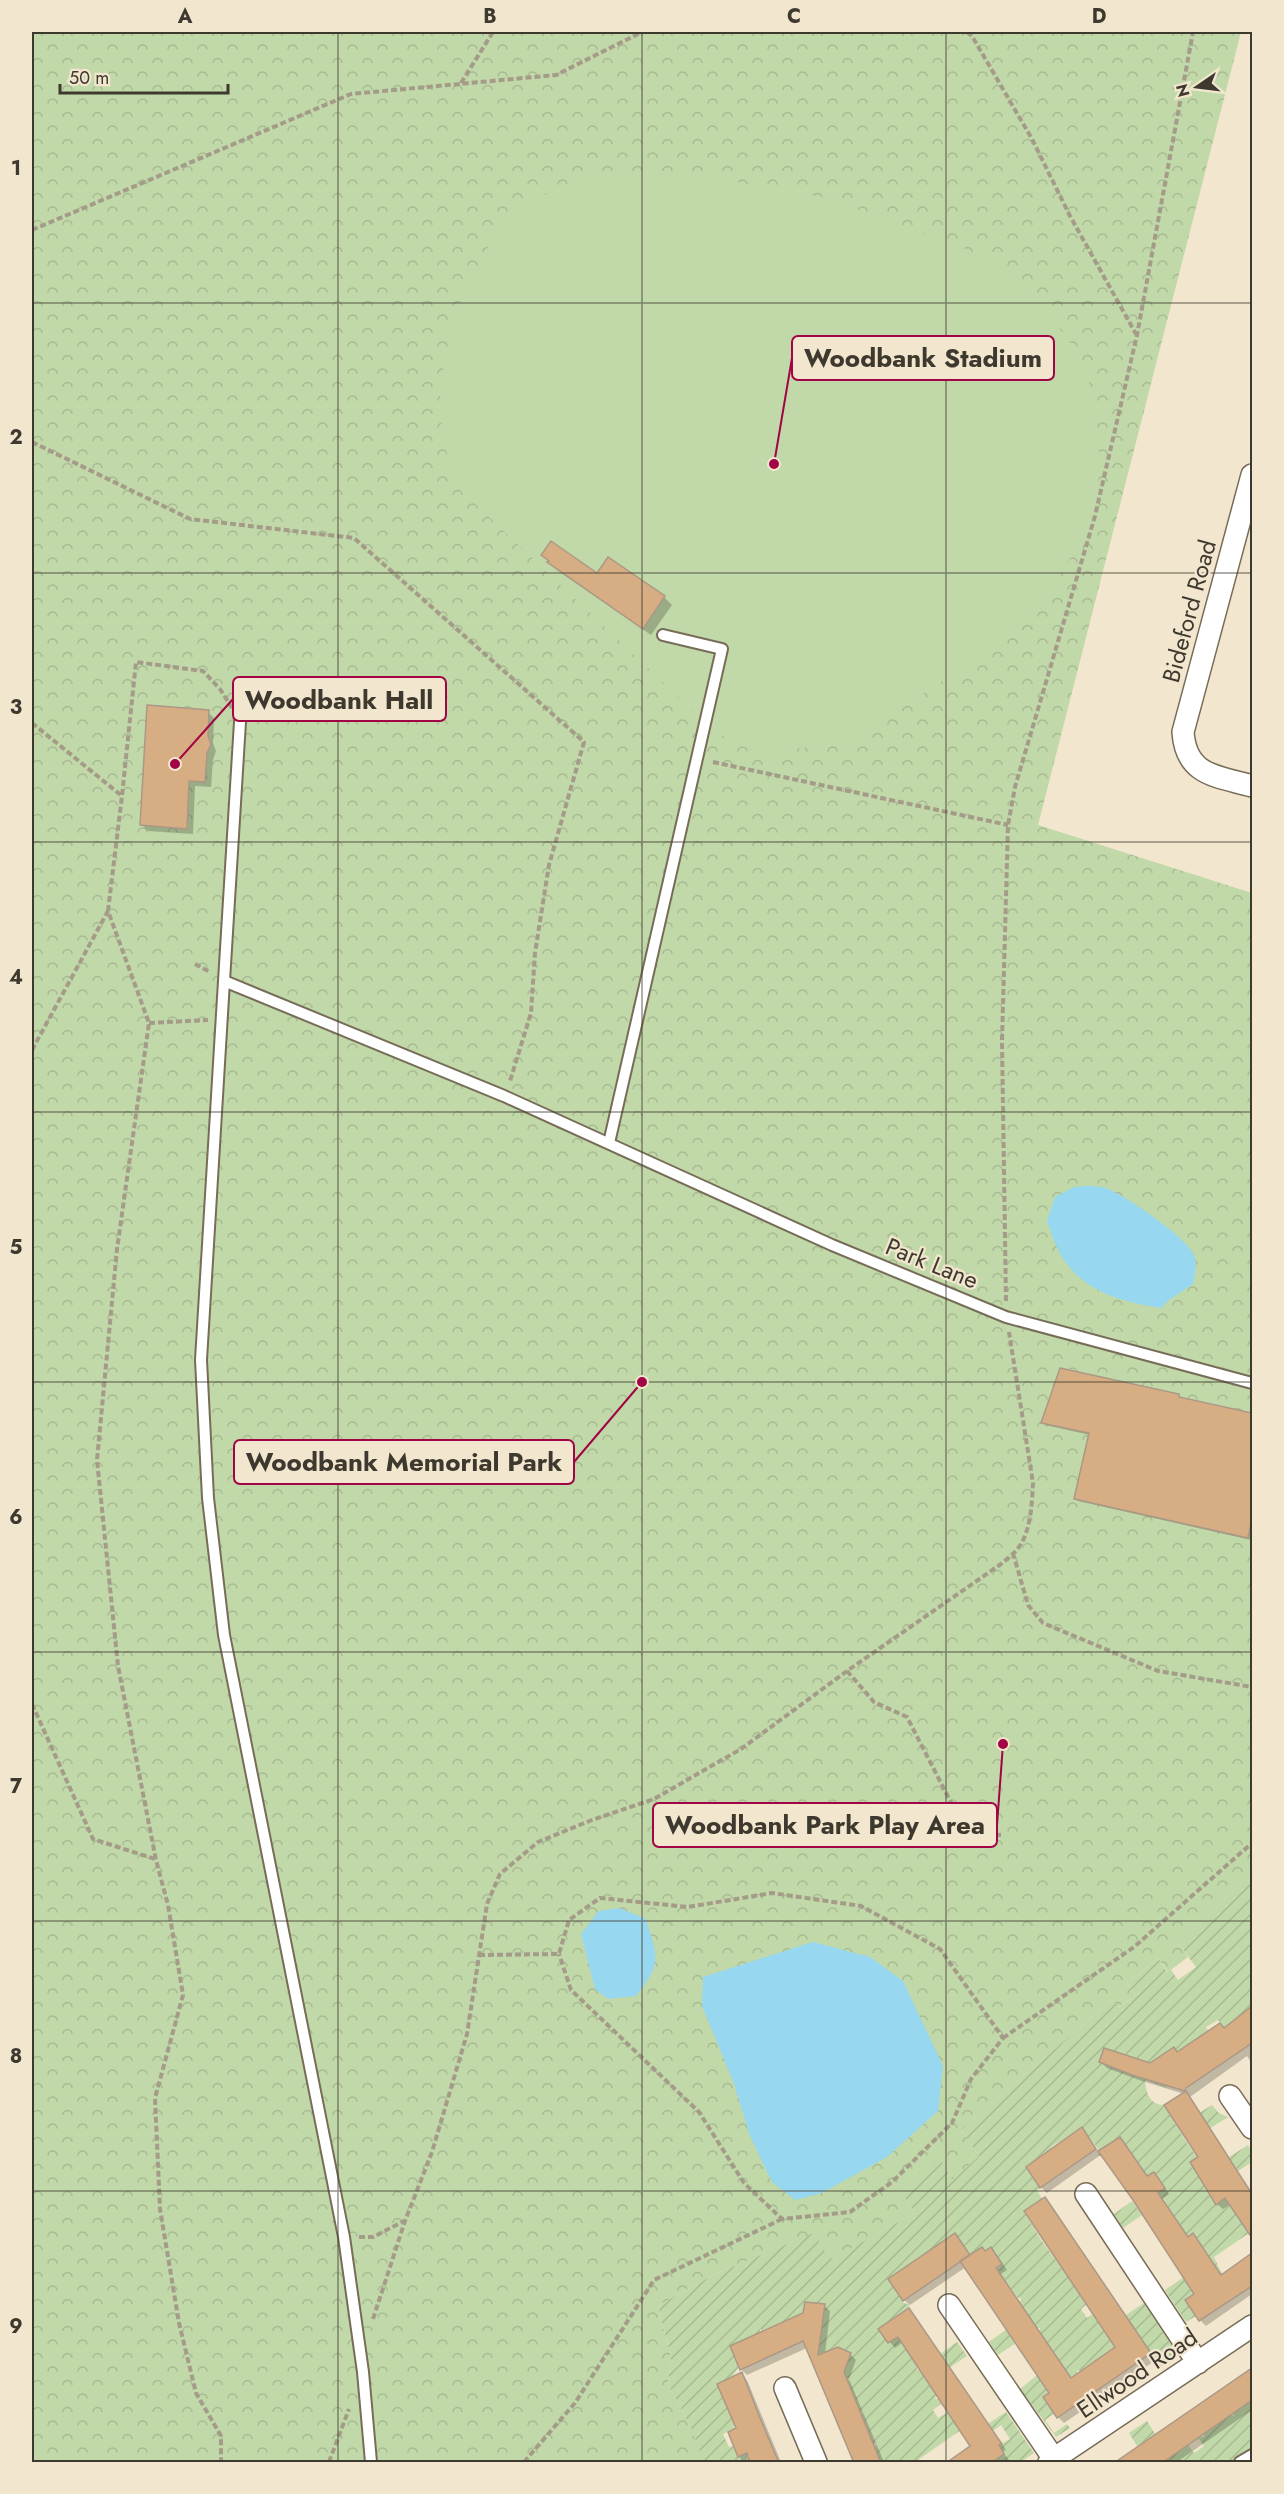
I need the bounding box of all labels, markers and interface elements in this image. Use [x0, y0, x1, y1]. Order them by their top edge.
text: A [177, 2, 193, 31]
text: B [483, 2, 497, 31]
text: C [787, 2, 801, 31]
text: D [1092, 2, 1106, 31]
scale bar [60, 57, 228, 95]
north arrow [1167, 57, 1227, 117]
text: 50 m [69, 65, 109, 91]
text: N [1170, 82, 1196, 99]
text: 1 [11, 154, 21, 183]
callout: Woodbank Stadium [792, 336, 1054, 380]
text: Woodbank Stadium [804, 339, 1042, 377]
text: 2 [9, 423, 23, 452]
street label: Bideford Road [1153, 536, 1225, 686]
callout: Woodbank Hall [233, 677, 446, 721]
text: Woodbank Hall [245, 681, 433, 719]
text: 3 [10, 693, 22, 722]
text: 4 [9, 963, 23, 992]
street label: Park Lane [880, 1229, 984, 1297]
text: 5 [10, 1233, 23, 1262]
callout: Woodbank Memorial Park [234, 1440, 574, 1484]
text: Woodbank Memorial Park [246, 1443, 562, 1481]
text: 6 [9, 1503, 23, 1532]
text: 7 [10, 1772, 23, 1801]
callout: Woodbank Park Play Area [653, 1803, 997, 1847]
text: Woodbank Park Play Area [665, 1806, 985, 1844]
text: 8 [10, 2042, 22, 2071]
text: 9 [9, 2312, 23, 2341]
street label: Ellwood Road [1070, 2320, 1204, 2426]

